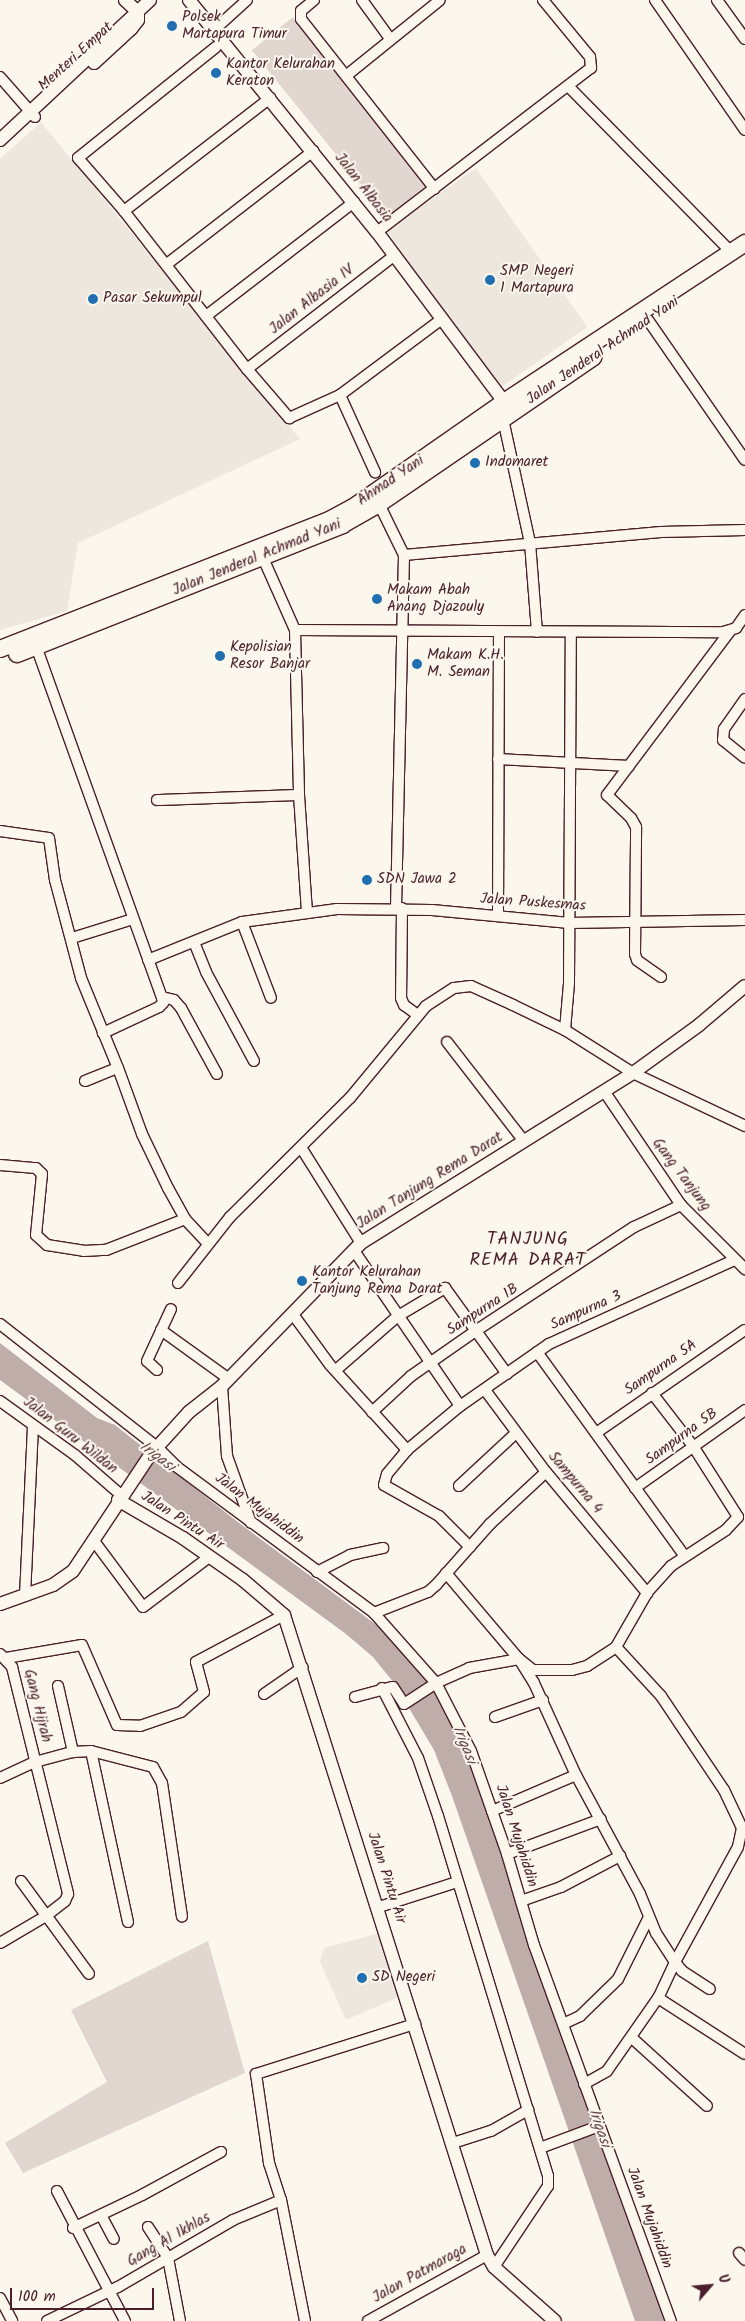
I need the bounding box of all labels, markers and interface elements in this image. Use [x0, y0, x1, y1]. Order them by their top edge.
place label: Polsek Martapura Timur [182, 8, 287, 43]
street label: Menteri Empat [35, 19, 117, 95]
marker: Polsek Martapura Timur [166, 20, 178, 32]
place label: Kantor Kelurahan Keraton [226, 55, 335, 90]
marker: Kantor Kelurahan Keraton [210, 67, 222, 79]
street label: Jalan Albasia [330, 150, 396, 226]
street label: Jalan Albasia IV [266, 261, 358, 339]
place label: SMP Negeri 1 Martapura [500, 262, 574, 297]
marker: SMP Negeri 1 Martapura [484, 274, 496, 286]
place label: Pasar Sekumpul [103, 290, 202, 308]
marker: Pasar Sekumpul [87, 293, 99, 305]
street label: Jalan Jenderal Achmad Yani [523, 293, 683, 409]
street label: Ahmad Yani [354, 452, 428, 510]
place label: Indomaret [485, 454, 548, 472]
marker: Indomaret [469, 457, 481, 469]
street label: Jalan Jenderal Achmad Yani [170, 516, 344, 600]
place label: Makam Abah Anang Djazouly [387, 581, 484, 616]
marker: Makam Abah Anang Djazouly [371, 593, 383, 605]
place label: Kepolisian Resor Banjar [230, 638, 310, 673]
place label: Makam K.H. M. Seman [427, 646, 504, 681]
marker: Kepolisian Resor Banjar [214, 650, 226, 662]
marker: Makam K.H. M. Seman [411, 658, 423, 670]
place label: SDN Jawa 2 [377, 871, 457, 889]
marker: SDN Jawa 2 [361, 874, 373, 886]
street label: Jalan Puskesmas [479, 890, 587, 916]
street label: Jalan Tanjung Rema Darat [354, 1129, 506, 1233]
street label: Gang Tanjung [648, 1135, 714, 1215]
district label: TANJUNG REMA DARAT [468, 1230, 588, 1272]
place label: Kantor Kelurahan Tanjung Rema Darat [312, 1263, 442, 1298]
marker: Kantor Kelurahan Tanjung Rema Darat [296, 1275, 308, 1287]
street label: Sampurna 1B [444, 1280, 522, 1340]
street label: Sampurna 3 [548, 1287, 624, 1335]
street label: Sampurna 5A [621, 1336, 701, 1400]
street label: Jalan Guru Wildan [19, 1394, 121, 1478]
street label: Sampurna 5B [642, 1405, 722, 1469]
water label: Irigasi [135, 1437, 179, 1477]
street label: Sampurna 4 [544, 1448, 606, 1518]
street label: Jalan Mujahiddin [211, 1470, 307, 1548]
street label: Jalan Pintu Air [137, 1488, 227, 1554]
street label: Gang Hijrah [19, 1668, 55, 1744]
water label: Irigasi [448, 1723, 480, 1767]
street label: Jalan Mujahiddin [491, 1782, 541, 1890]
street label: Jalan Pintu Air [363, 1830, 409, 1926]
place label: SD Negeri [372, 1969, 435, 1987]
marker: SD Negeri [356, 1972, 368, 1984]
water label: Irigasi [583, 2106, 615, 2150]
street label: Jalan Mujahiddin [622, 2165, 676, 2271]
street label: Gang Al Ikhlas [124, 2209, 214, 2271]
street label: Jalan Patmaraga [370, 2241, 470, 2307]
north arrow [685, 2261, 735, 2311]
text: U [712, 2270, 735, 2288]
scale bar [12, 2278, 156, 2310]
text: 100 m [18, 2285, 56, 2309]

